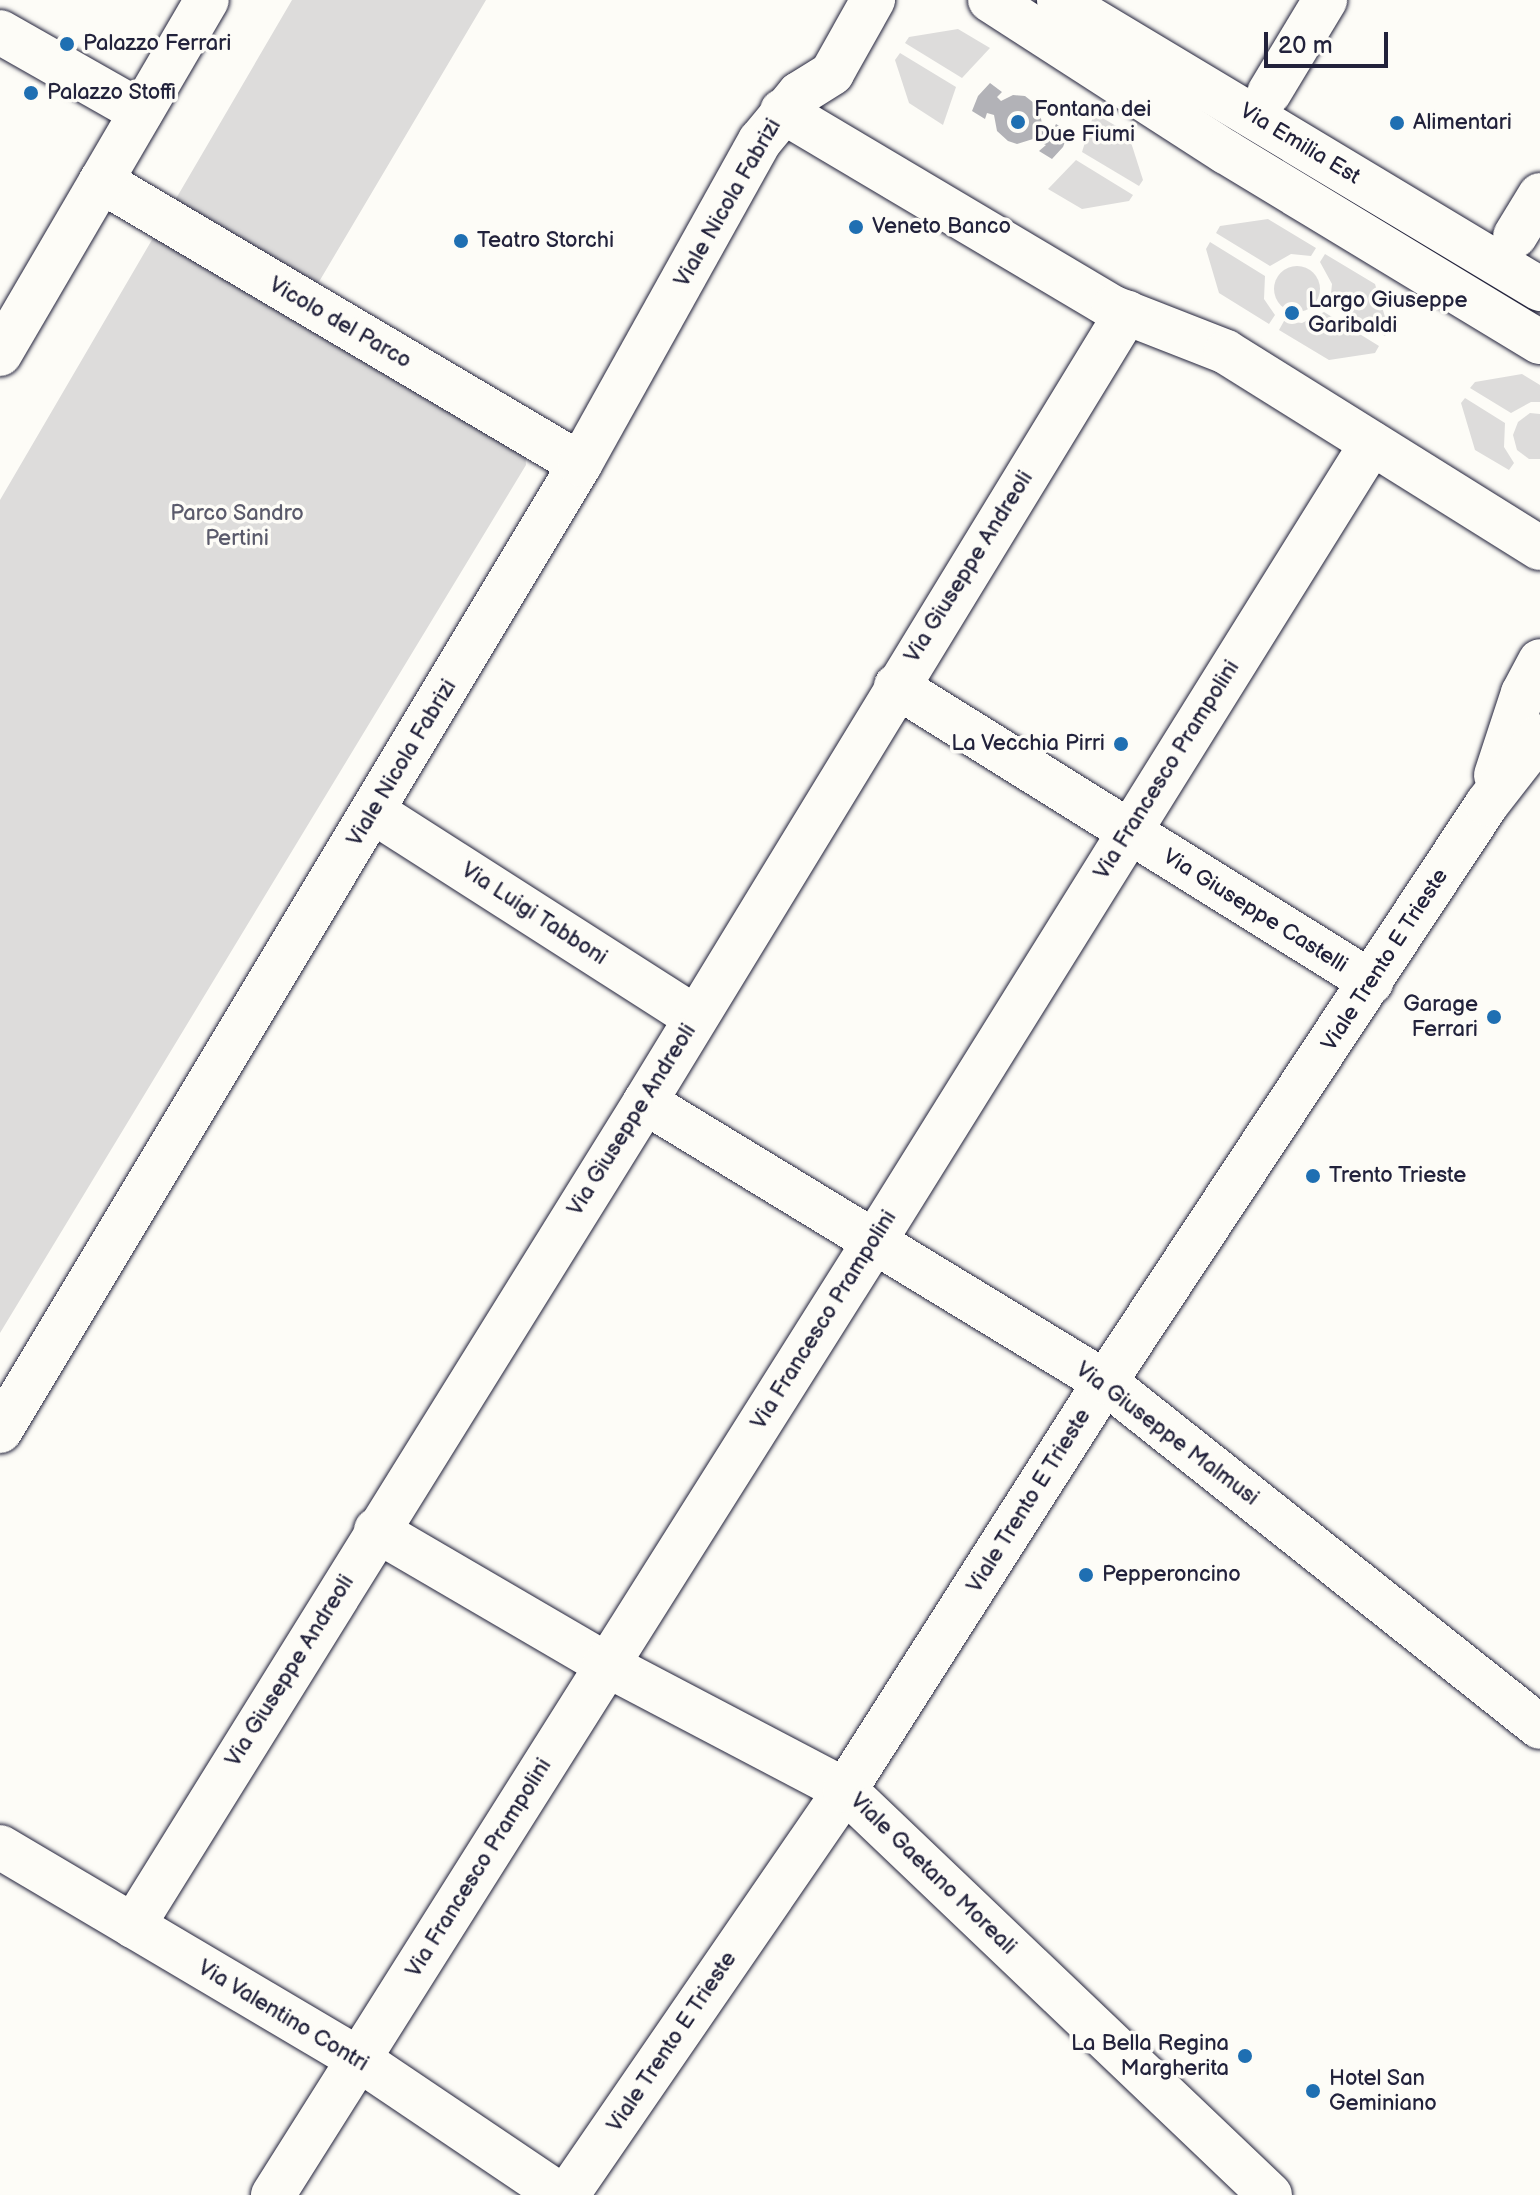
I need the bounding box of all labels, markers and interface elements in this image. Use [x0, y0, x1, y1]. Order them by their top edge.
scale bar [1268, 16, 1392, 66]
place label: Palazzo Ferrari [83, 31, 231, 57]
text: 20 m [1278, 31, 1333, 60]
marker: Palazzo Ferrari [58, 35, 76, 53]
place label: Palazzo Stoffi [47, 80, 176, 106]
marker: Palazzo Stoffi [22, 84, 40, 102]
place label: Fontana dei Due Fiumi [1034, 96, 1152, 148]
street label: Via Emilia Est [1235, 98, 1365, 190]
place label: Alimentari [1413, 110, 1512, 136]
marker: Fontana dei Due Fiumi [1009, 113, 1027, 131]
street label: Viale Nicola Fabrizi [669, 114, 787, 292]
marker: Alimentari [1388, 114, 1406, 132]
place label: Veneto Banco [872, 214, 1011, 240]
marker: Veneto Banco [847, 218, 865, 236]
place label: Teatro Storchi [477, 228, 615, 254]
marker: Teatro Storchi [452, 232, 470, 250]
street label: Vicolo del Parco [264, 272, 416, 374]
place label: Largo Giuseppe Garibaldi [1308, 287, 1468, 338]
marker: Largo Giuseppe Garibaldi [1283, 304, 1301, 322]
street label: Via Giuseppe Andreoli [899, 466, 1039, 668]
park label: Parco Sandro Pertini [170, 500, 304, 552]
street label: Via Francesco Prampolini [1089, 656, 1245, 884]
street label: Viale Nicola Fabrizi [342, 675, 462, 851]
place label: La Vecchia Pirri [951, 731, 1105, 757]
marker: La Vecchia Pirri [1112, 735, 1130, 753]
street label: Via Giuseppe Castelli [1158, 843, 1352, 979]
street label: Via Luigi Tabboni [456, 857, 612, 971]
street label: Viale Trento E Trieste [1316, 863, 1454, 1057]
place label: Garage Ferrari [1403, 991, 1478, 1042]
marker: Garage Ferrari [1485, 1008, 1503, 1026]
street label: Via Giuseppe Andreoli [562, 1019, 702, 1221]
place label: Trento Trieste [1329, 1163, 1467, 1189]
marker: Trento Trieste [1304, 1167, 1322, 1185]
street label: Via Francesco Prampolini [746, 1206, 902, 1434]
street label: Via Giuseppe Malmusi [1070, 1357, 1264, 1511]
street label: Viale Trento E Trieste [961, 1404, 1097, 1598]
place label: Pepperoncino [1102, 1562, 1241, 1588]
marker: Pepperoncino [1077, 1566, 1095, 1584]
street label: Via Giuseppe Andreoli [220, 1570, 360, 1772]
street label: Via Francesco Prampolini [401, 1754, 557, 1982]
street label: Viale Gaetano Moreali [844, 1788, 1022, 1960]
street label: Viale Trento E Trieste [601, 1946, 743, 2138]
street label: Via Valentino Contri [193, 1955, 373, 2077]
place label: La Bella Regina Margherita [1071, 2030, 1229, 2082]
marker: La Bella Regina Margherita [1236, 2047, 1254, 2065]
place label: Hotel San Geminiano [1329, 2065, 1437, 2116]
marker: Hotel San Geminiano [1304, 2082, 1322, 2100]

